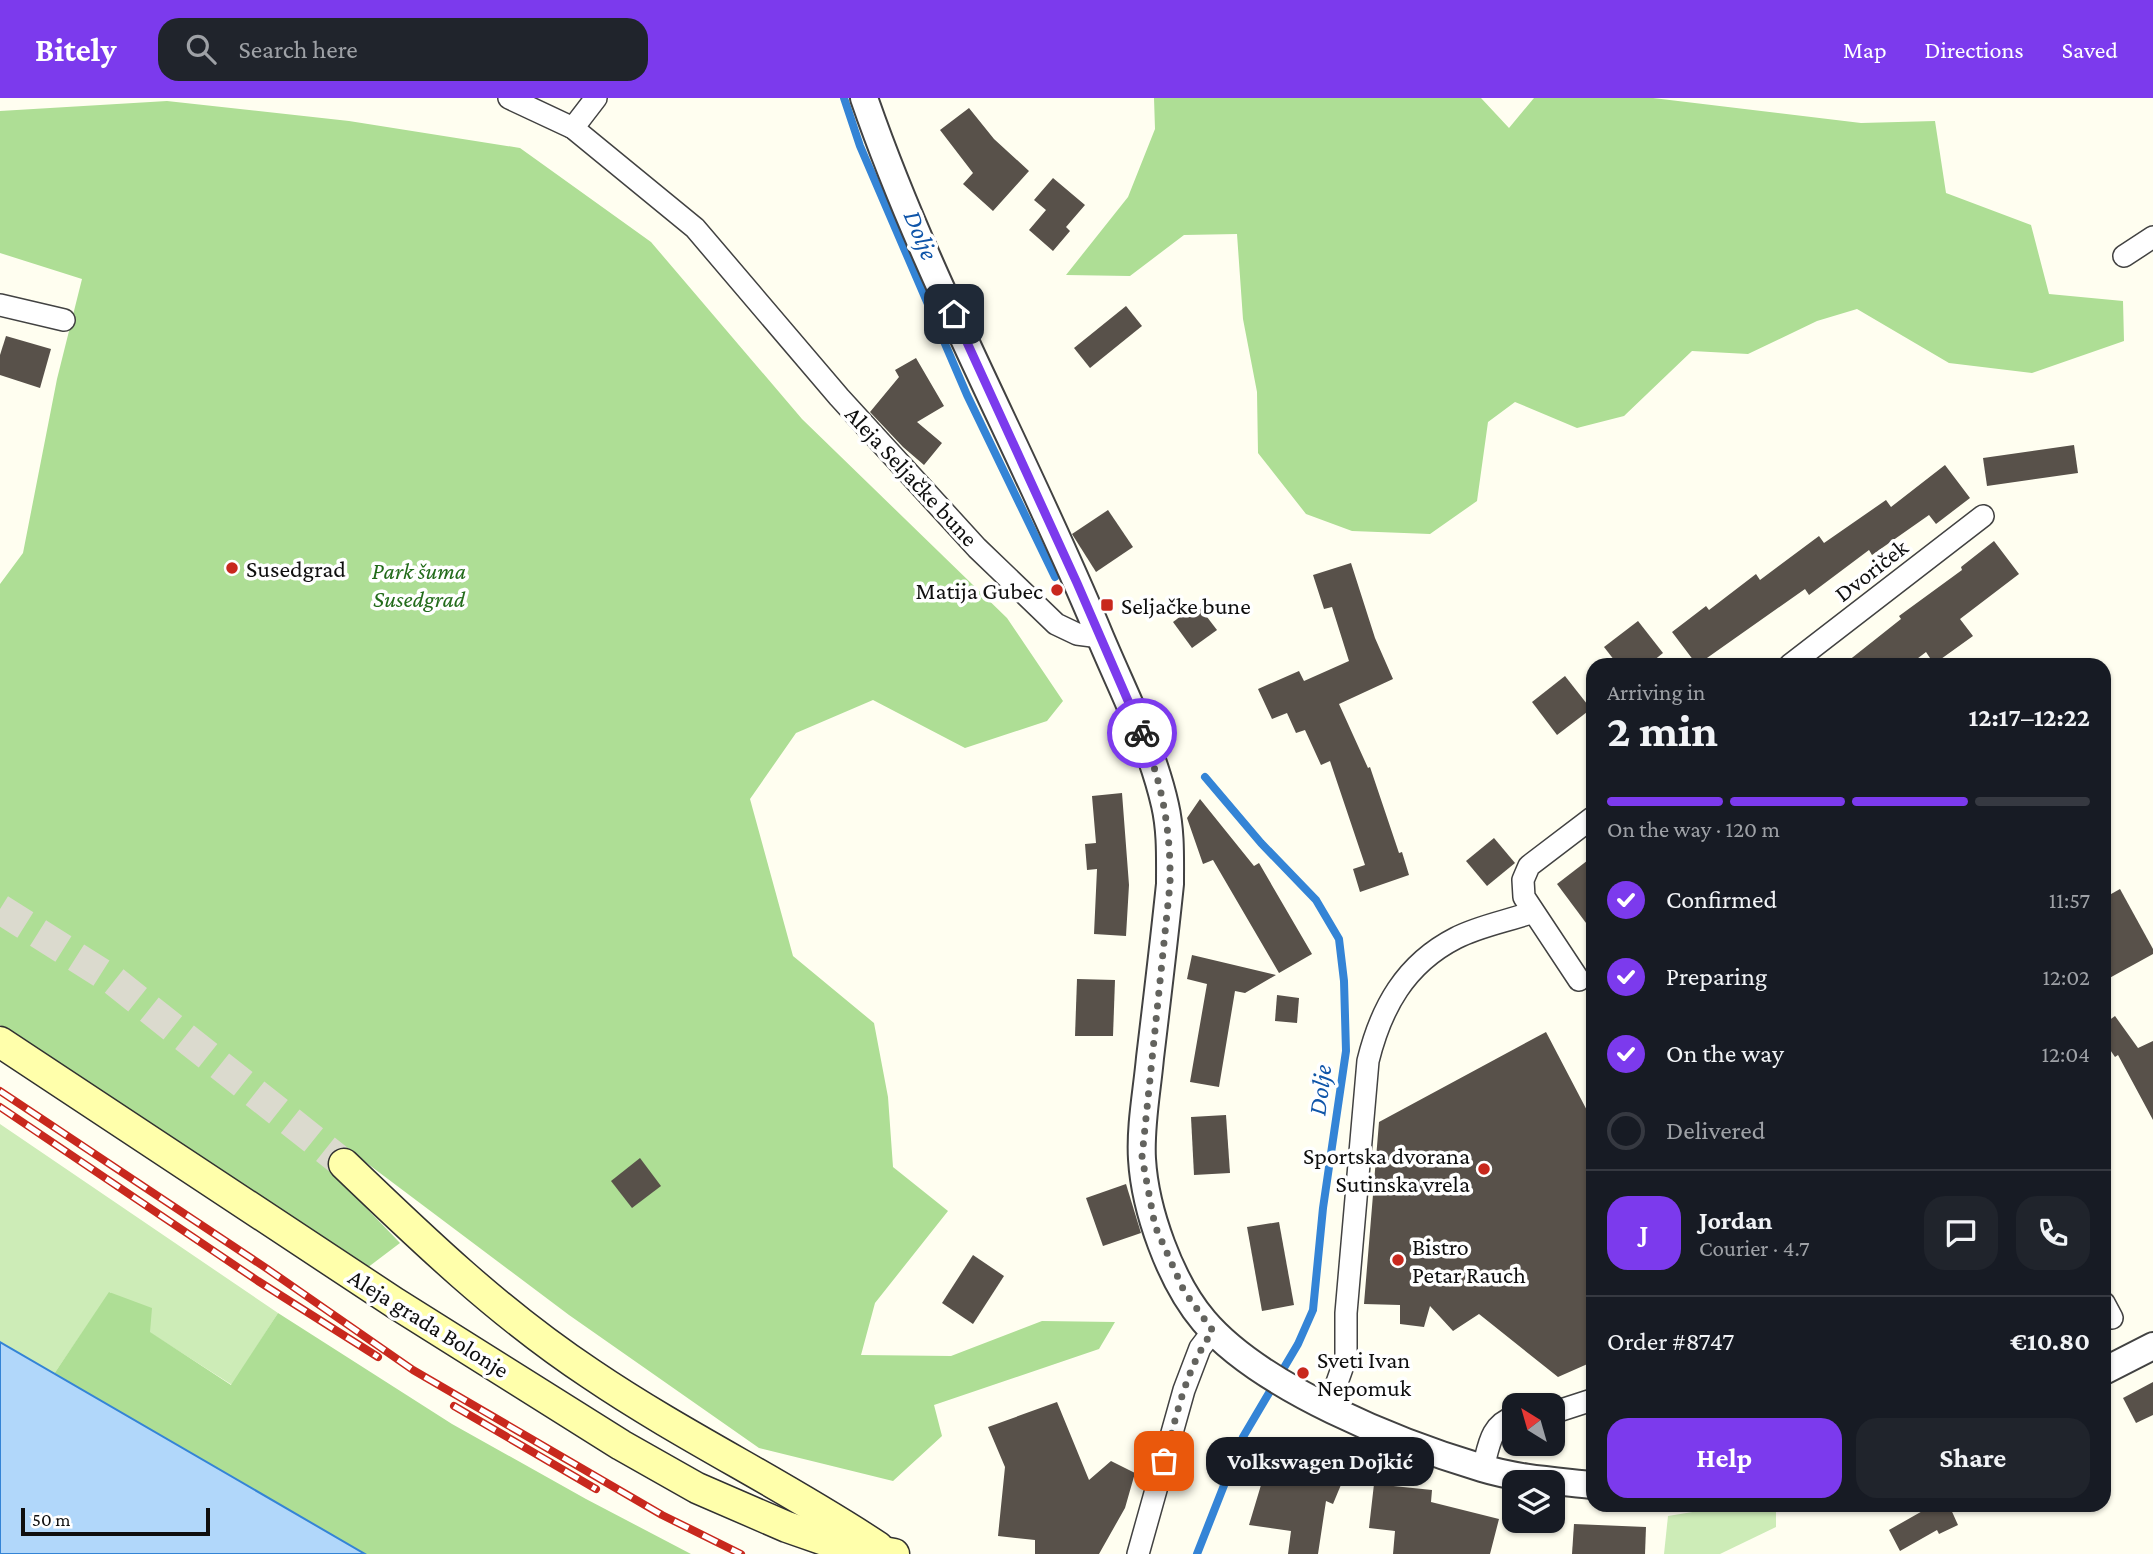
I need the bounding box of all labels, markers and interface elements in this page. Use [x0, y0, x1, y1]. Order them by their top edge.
search box [158, 18, 648, 81]
icon: search [182, 30, 220, 68]
text: Bitely [35, 31, 116, 68]
text: Search here [238, 35, 358, 64]
text: Map [1843, 36, 1887, 63]
text: Directions [1925, 36, 2024, 63]
text: Saved [2062, 36, 2118, 63]
water label: Dolje [898, 206, 944, 264]
pin [924, 284, 984, 344]
icon: home [935, 295, 973, 333]
street label: Aleja Seljačke bune [840, 400, 984, 552]
street label: Dvoriček [1829, 533, 1913, 607]
place label: Susedgrad [246, 555, 346, 582]
park label: Park šuma Susedgrad [372, 557, 466, 612]
marker: Susedgrad [224, 560, 240, 576]
place label: Matija Gubec [915, 577, 1043, 604]
marker: Matija Gubec [1049, 582, 1065, 598]
place label: Seljačke bune [1121, 592, 1251, 619]
marker: Seljačke bune [1099, 597, 1115, 613]
text: Arriving in [1607, 679, 1705, 705]
courier [1107, 698, 1177, 768]
text: 12:17–12:22 [1968, 703, 2090, 732]
text: 2 min [1607, 705, 1718, 756]
icon: bike [1123, 714, 1161, 752]
text: On the way · 120 m [1607, 816, 1780, 842]
icon: check [1607, 881, 1645, 919]
text: Confirmed [1666, 885, 1777, 914]
text: 11:57 [2049, 887, 2090, 913]
icon: check [1607, 958, 1645, 996]
text: Preparing [1666, 962, 1767, 991]
text: 12:02 [2042, 964, 2090, 990]
icon: check [1607, 1035, 1645, 1073]
text: On the way [1666, 1039, 1784, 1068]
text: 12:04 [2041, 1041, 2090, 1067]
water label: Dolje [1302, 1063, 1338, 1117]
text: Delivered [1666, 1116, 1765, 1145]
place label: Sportska dvorana Sutinska vrela [1303, 1142, 1470, 1197]
marker: Sportska dvorana Sutinska vrela [1476, 1161, 1492, 1177]
button: chat [1924, 1196, 1998, 1270]
button: phone [2016, 1196, 2090, 1270]
text: Jordan [1699, 1206, 1773, 1235]
text: J [1640, 1219, 1648, 1248]
place label: Bistro Petar Rauch [1412, 1233, 1526, 1288]
text: Courier · 4.7 [1699, 1235, 1810, 1261]
marker: Bistro Petar Rauch [1390, 1252, 1406, 1268]
street label: Aleja grada Bolonje [344, 1263, 514, 1383]
text: Order #8747 [1607, 1327, 1734, 1356]
text: €10.80 [2010, 1327, 2090, 1356]
place label: Sveti Ivan Nepomuk [1317, 1346, 1412, 1401]
marker: Sveti Ivan Nepomuk [1295, 1365, 1311, 1381]
north arrow [1502, 1393, 1564, 1456]
map controls [1502, 1393, 1565, 1533]
button: Help [1607, 1418, 1842, 1498]
button: Share [1856, 1418, 2090, 1498]
pin [1134, 1431, 1194, 1491]
callout: Volkswagen Dojkić [1206, 1436, 1434, 1486]
icon: bag [1145, 1442, 1183, 1480]
text: Volkswagen Dojkić [1227, 1448, 1413, 1474]
button: layers [1502, 1470, 1565, 1533]
scale bar [21, 1505, 210, 1537]
text: 50 m [32, 1509, 71, 1530]

